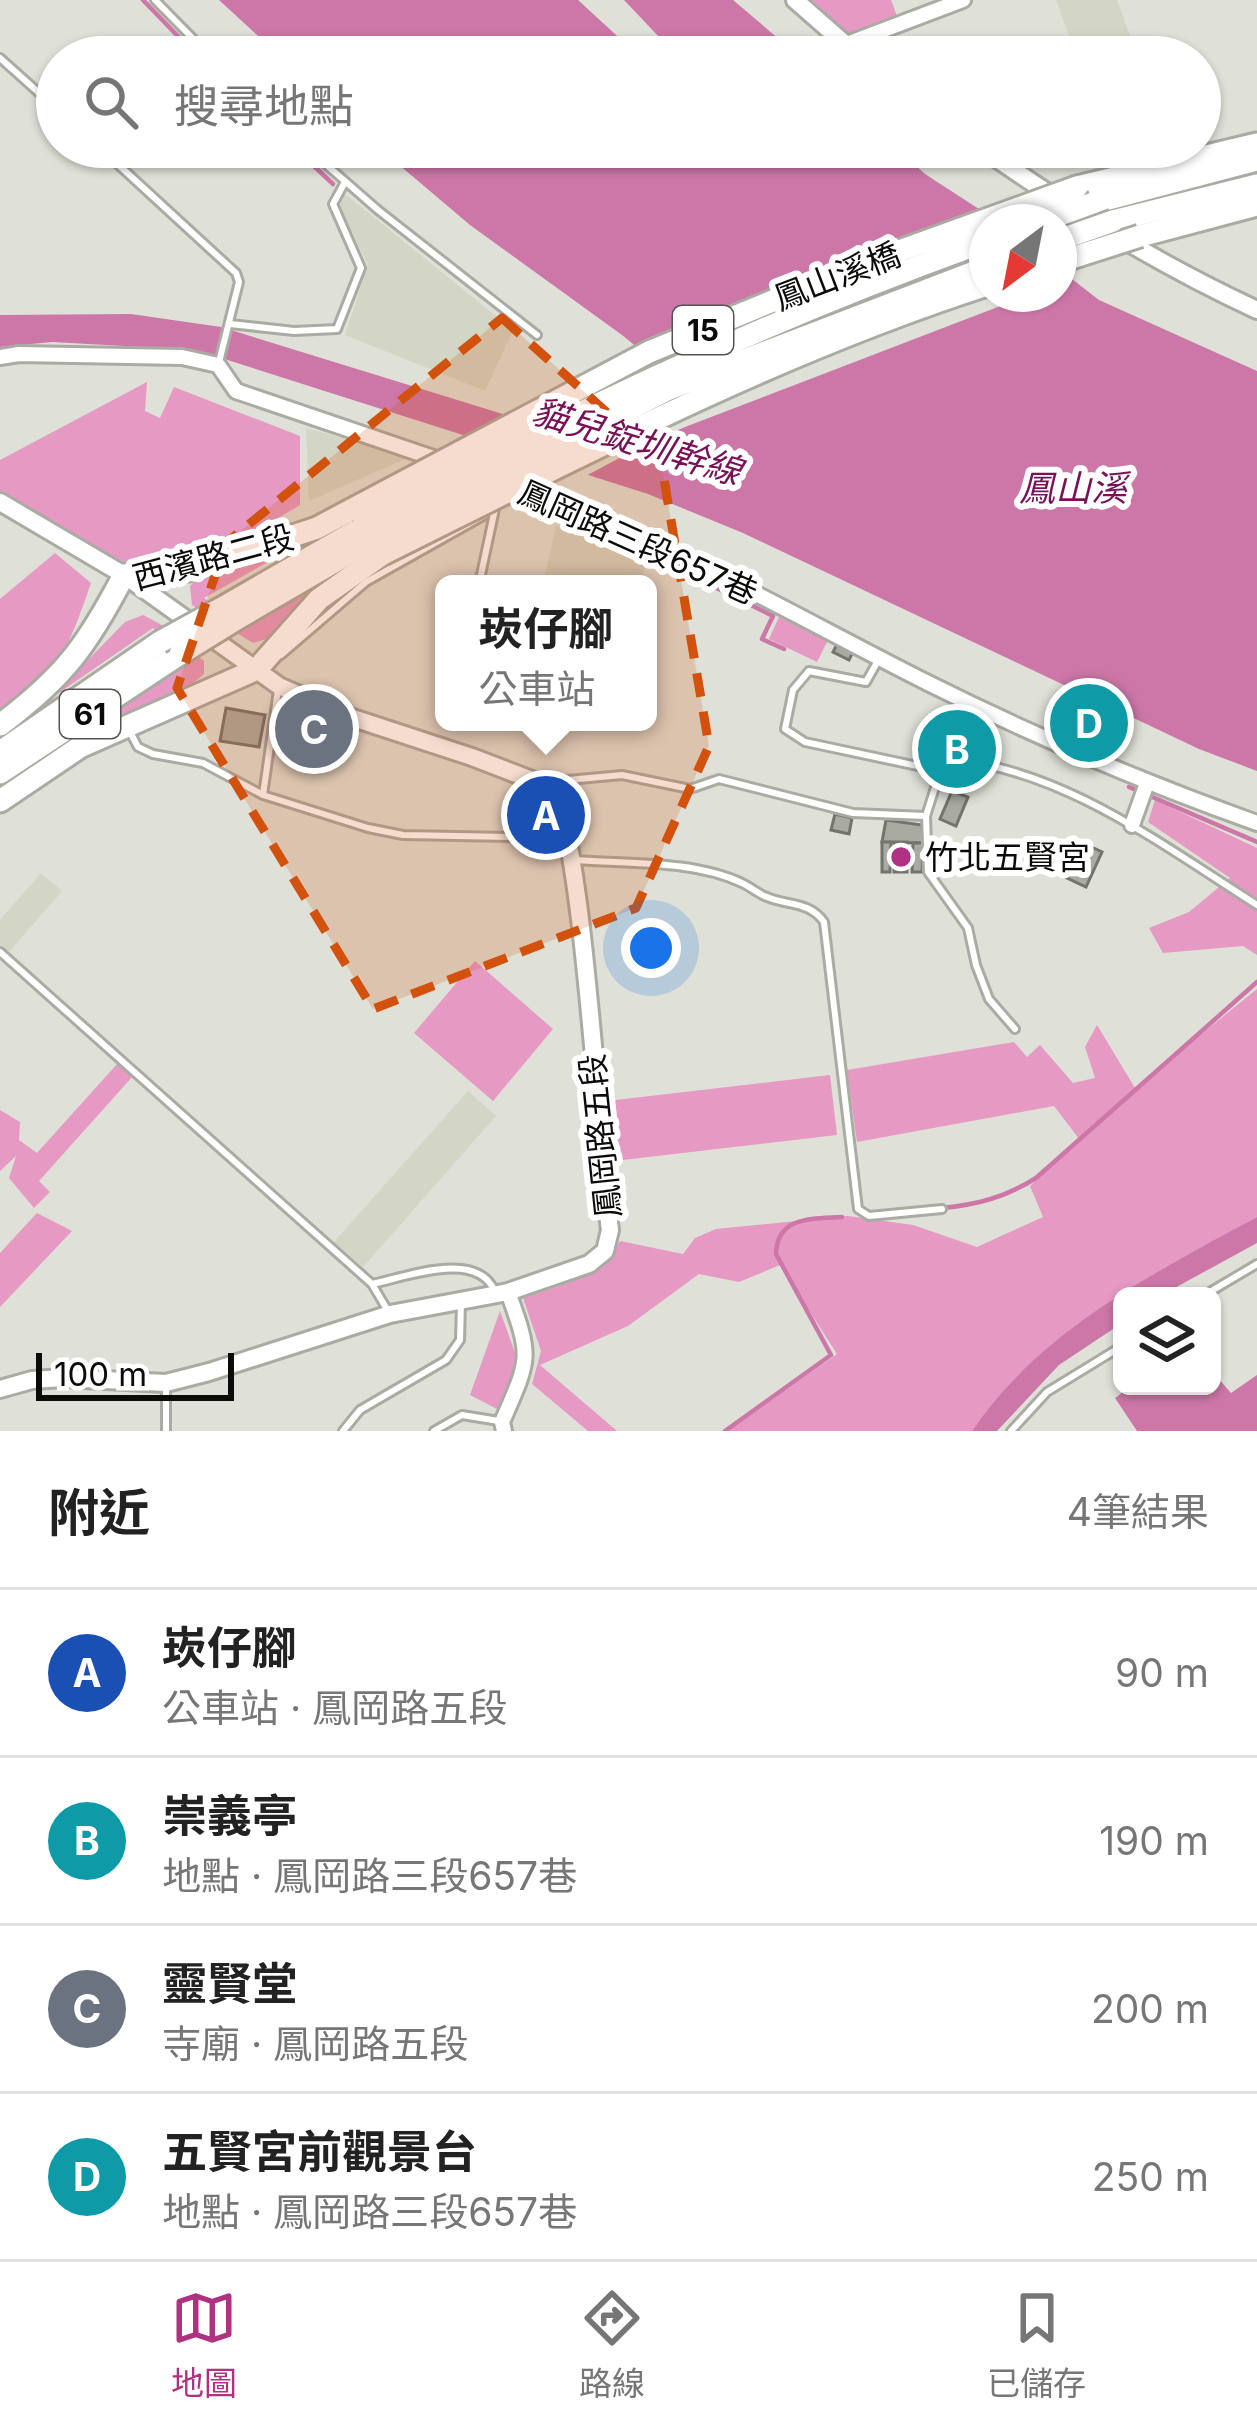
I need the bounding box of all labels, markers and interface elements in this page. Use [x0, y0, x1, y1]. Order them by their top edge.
search box [36, 36, 1221, 168]
icon: search [78, 69, 144, 135]
text: 搜尋地點 [174, 78, 354, 133]
north arrow [969, 204, 1077, 312]
street label: 鳳山溪橋 [768, 234, 906, 318]
road number: 15 [673, 306, 733, 354]
water label: 貓兒錠圳幹線 [527, 388, 751, 495]
water label: 鳳山溪 [1019, 466, 1132, 510]
street label: 鳳岡路三段657巷 [512, 471, 764, 613]
street label: 西濱路二段 [128, 516, 298, 598]
popup [435, 575, 657, 731]
text: 崁仔腳 [478, 601, 614, 656]
text: 公車站 [478, 665, 596, 712]
pin: D [1050, 678, 1128, 768]
pin: C [275, 684, 353, 774]
road number: 61 [60, 690, 120, 738]
pin: B [918, 704, 996, 794]
pin: A [507, 770, 585, 860]
place label: 竹北五賢宮 [925, 837, 1090, 877]
marker: 竹北五賢宮 [888, 844, 914, 870]
your location [621, 918, 681, 978]
street label: 鳳岡路五段 [571, 1052, 629, 1220]
map controls [1113, 1287, 1221, 1395]
button: layers [1113, 1287, 1221, 1395]
scale bar [36, 1347, 234, 1400]
text: 100 m [54, 1354, 147, 1394]
text: 附近 [48, 1482, 150, 1543]
text: 4筆結果 [1067, 1488, 1209, 1535]
text: 崁仔腳 [162, 1620, 297, 1675]
text: A [72, 1649, 102, 1696]
text: 90 m [1115, 1649, 1209, 1696]
text: 公車站 · 鳳岡路五段 [162, 1684, 507, 1731]
text: 崇義亭 [162, 1788, 297, 1843]
text: B [74, 1817, 100, 1864]
text: 190 m [1099, 1817, 1209, 1864]
text: 地點 · 鳳岡路三段657巷 [162, 1852, 577, 1899]
text: 靈賢堂 [162, 1956, 297, 2011]
text: C [73, 1985, 101, 2032]
text: 200 m [1091, 1985, 1209, 2032]
text: 寺廟 · 鳳岡路五段 [162, 2020, 468, 2067]
text: 五賢宮前觀景台 [162, 2124, 477, 2179]
text: D [73, 2153, 101, 2200]
text: 250 m [1092, 2153, 1209, 2200]
text: 地點 · 鳳岡路三段657巷 [162, 2188, 577, 2235]
tab: 地圖 [171, 2285, 237, 2405]
tab: 路線 [579, 2285, 645, 2405]
tab: 已儲存 [987, 2285, 1086, 2405]

